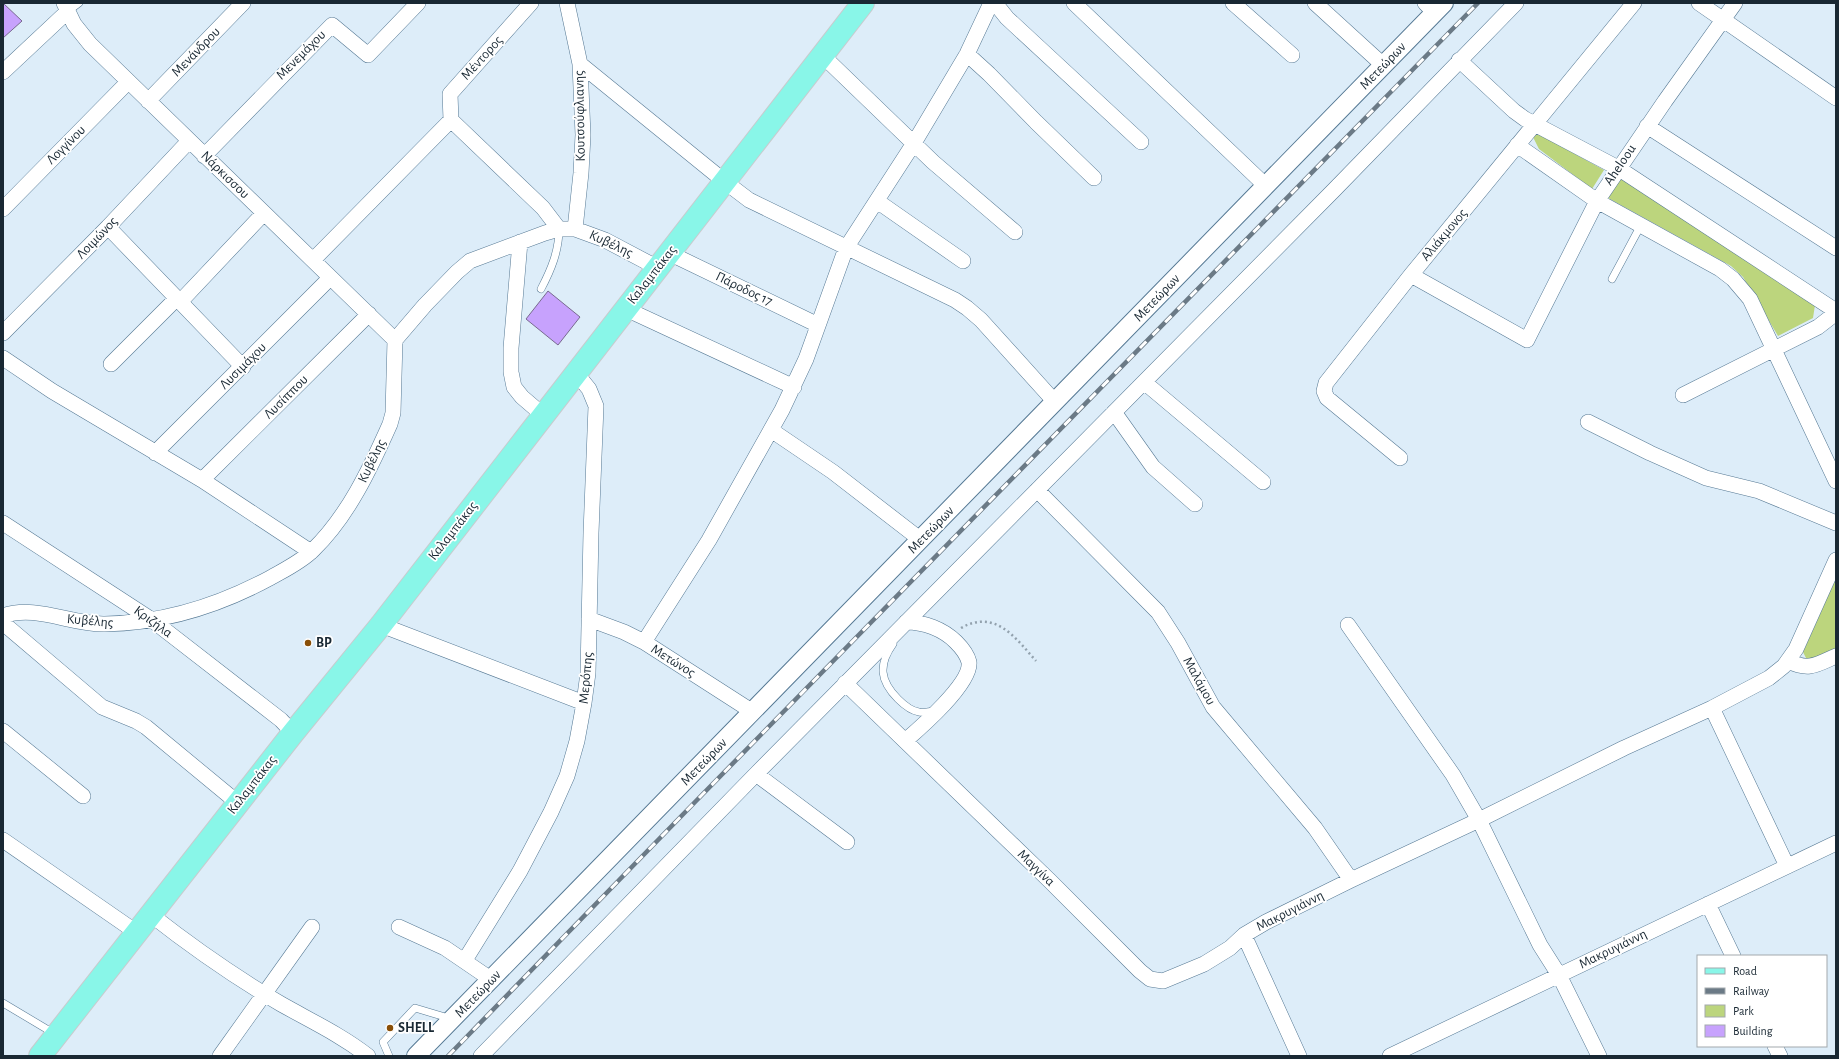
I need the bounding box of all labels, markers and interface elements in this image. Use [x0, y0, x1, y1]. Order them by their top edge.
street label: Μενάνδρου [169, 25, 223, 79]
street label: Μενεμάχου [274, 28, 328, 82]
street label: Μέντορος [459, 33, 506, 83]
street label: Μετεώρων [1357, 40, 1409, 92]
street label: Κουτσούφλιανης [572, 70, 588, 162]
street label: Λογγίνου [44, 123, 88, 167]
street label: Aheloou [1601, 142, 1639, 188]
street label: Νάρκισσου [198, 149, 252, 201]
street label: Αλιάκμονος [1418, 206, 1470, 264]
street label: Λοιμώνος [74, 214, 121, 262]
street label: Κυβέλης [587, 228, 636, 260]
street label: Καλαμπάκας [625, 243, 679, 307]
street label: Πάροδος 17 [713, 269, 775, 309]
street label: Μετεώρων [1131, 272, 1183, 324]
street label: Λυσιμάχου [217, 340, 269, 392]
street label: Λυσίππου [261, 372, 311, 422]
street label: Κυβέλης [356, 437, 389, 485]
street label: Καλαμπάκας [426, 499, 480, 563]
street label: Μετεώρων [905, 504, 957, 556]
street label: Κριζήλα [131, 603, 175, 641]
street label: Κυβέλης [66, 612, 114, 630]
place label: BP [316, 636, 332, 650]
marker: BP [303, 638, 313, 648]
street label: Μετώνος [648, 642, 698, 680]
street label: Μερόπης [577, 651, 595, 705]
street label: Μαλάμου [1180, 655, 1218, 707]
street label: Μετεώρων [678, 736, 730, 788]
street label: Καλαμπάκας [225, 753, 279, 817]
street label: Μαγγίνα [1015, 847, 1057, 889]
street label: Μακρυγιάννη [1254, 888, 1326, 934]
street label: Μακρυγιάννη [1577, 927, 1649, 971]
legend [1697, 955, 1827, 1047]
text: Road [1733, 965, 1757, 977]
street label: Μετεώρων [452, 968, 504, 1020]
text: Railway [1733, 985, 1769, 998]
text: Park [1733, 1005, 1754, 1017]
place label: SHELL [398, 1021, 435, 1035]
marker: SHELL [385, 1023, 395, 1033]
text: Building [1733, 1025, 1773, 1037]

